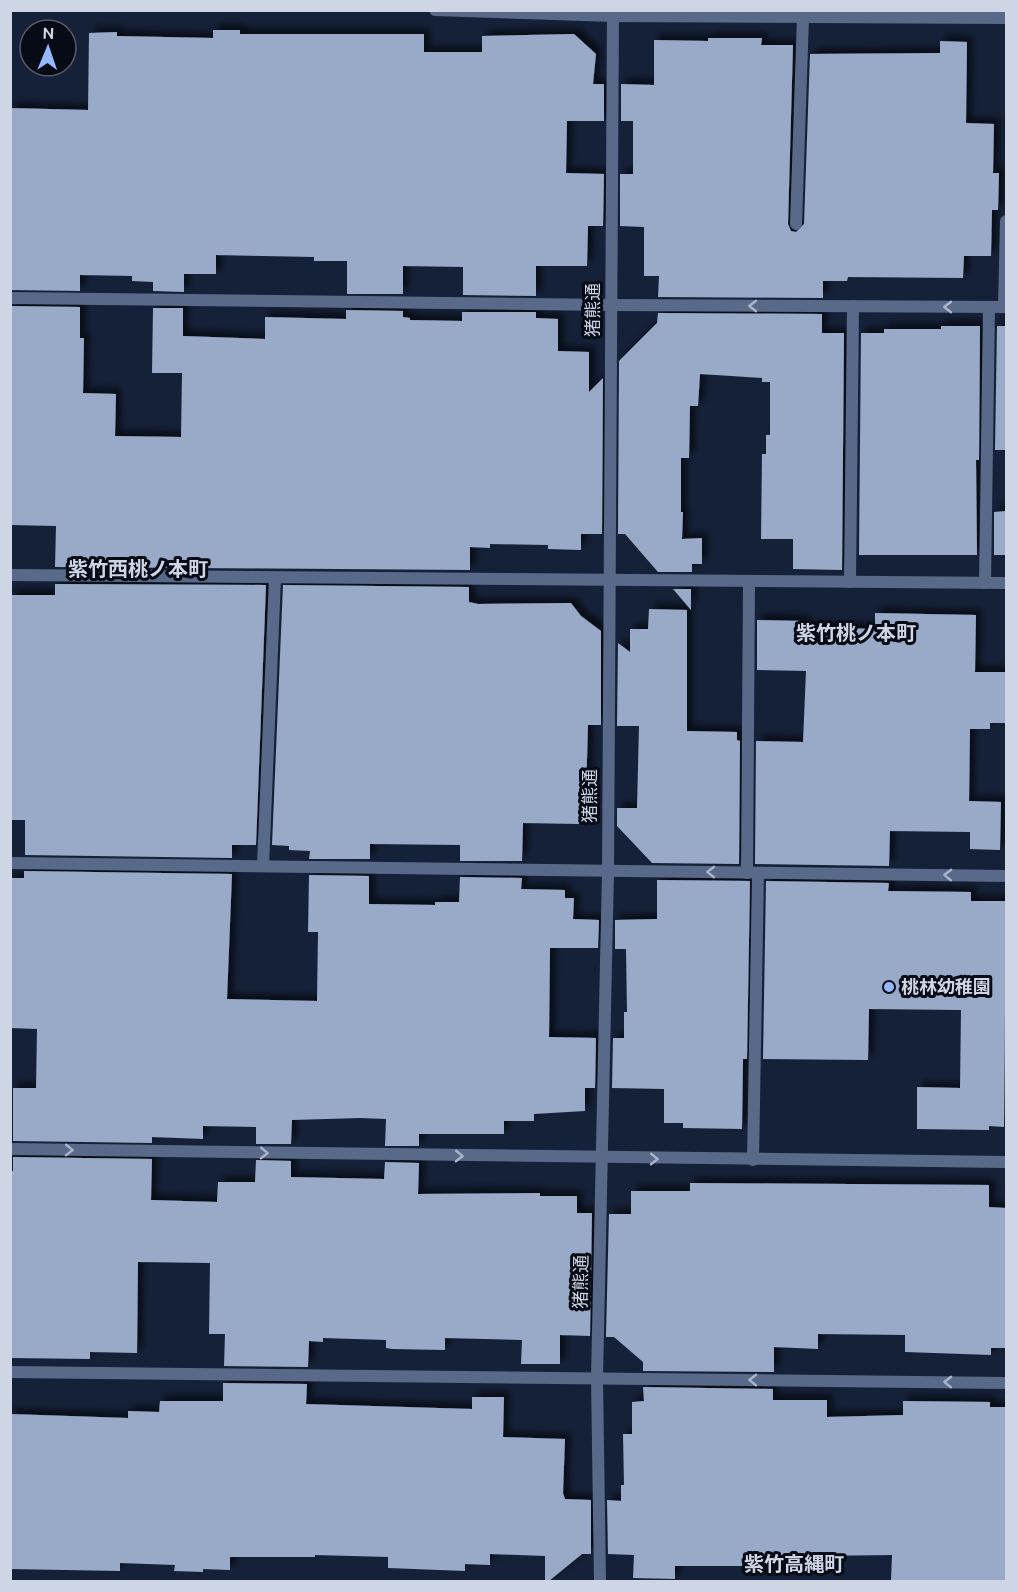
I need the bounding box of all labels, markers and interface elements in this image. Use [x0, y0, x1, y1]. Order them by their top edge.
north arrow [18, 18, 78, 78]
text: N [42, 24, 55, 42]
street label: 猪熊通 [582, 283, 602, 337]
one-way arrow [749, 300, 758, 312]
one-way arrow [944, 301, 953, 313]
district label: 紫竹西桃ノ本町 [68, 557, 208, 580]
district label: 紫竹桃ノ本町 [796, 621, 916, 644]
street label: 猪熊通 [579, 769, 599, 823]
one-way arrow [707, 866, 716, 878]
one-way arrow [944, 869, 953, 881]
place label: 桃林幼稚園 [901, 976, 991, 996]
marker: 桃林幼稚園 [882, 980, 896, 994]
one-way arrow [64, 1144, 73, 1156]
one-way arrow [259, 1147, 268, 1159]
one-way arrow [454, 1150, 463, 1162]
one-way arrow [649, 1153, 658, 1165]
street label: 猪熊通 [570, 1255, 590, 1309]
one-way arrow [749, 1374, 758, 1386]
one-way arrow [944, 1376, 953, 1388]
district label: 紫竹高縄町 [744, 1552, 844, 1575]

